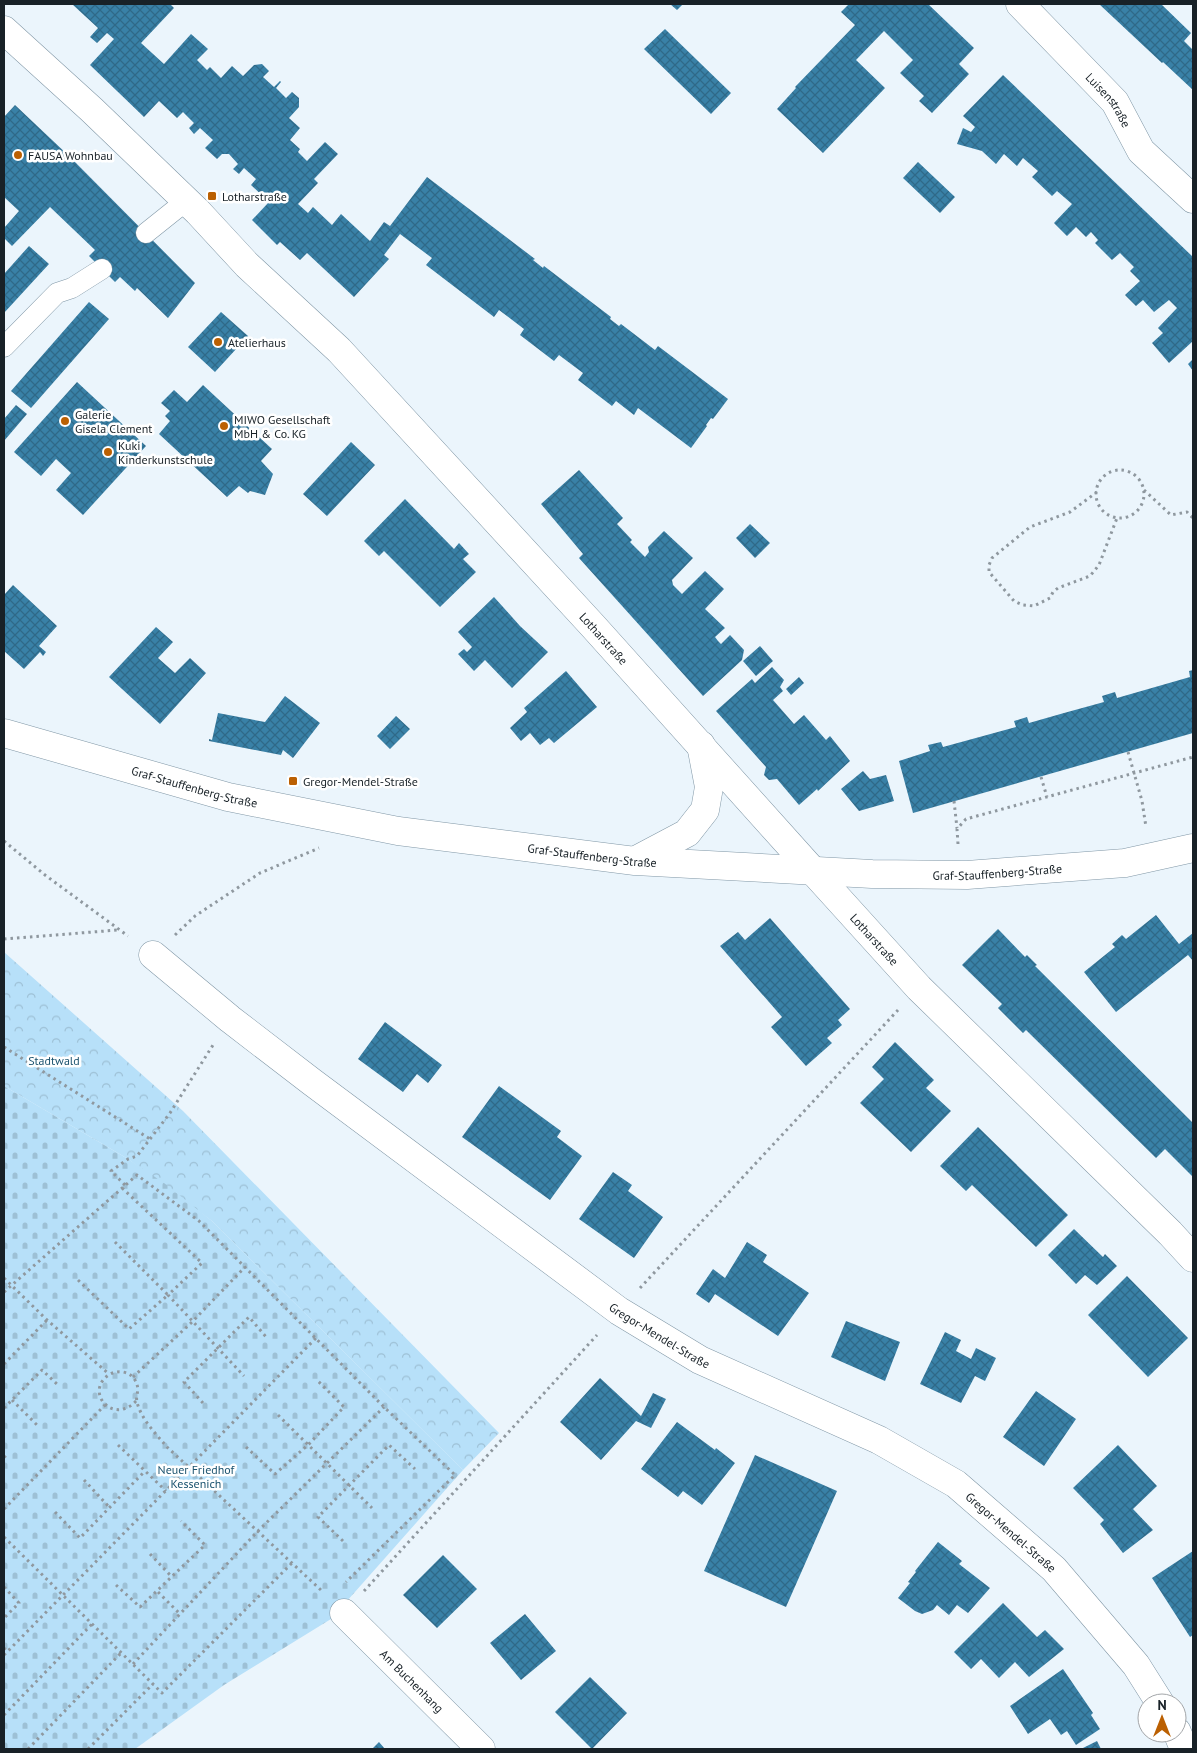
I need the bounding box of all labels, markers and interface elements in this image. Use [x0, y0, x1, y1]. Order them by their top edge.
street label: Luisenstraße [1083, 69, 1134, 130]
place label: FAUSA Wohnbau [28, 148, 113, 163]
marker: FAUSA Wohnbau [12, 149, 24, 161]
place label: Lotharstraße [222, 189, 287, 204]
marker: Lotharstraße [206, 190, 218, 202]
place label: Atelierhaus [228, 335, 286, 350]
marker: Atelierhaus [212, 336, 224, 348]
place label: Galerie Gisela Clement [75, 407, 152, 436]
place label: MIWO Gesellschaft MbH & Co. KG [234, 412, 330, 441]
marker: Galerie Gisela Clement [59, 415, 71, 427]
marker: MIWO Gesellschaft MbH & Co. KG [218, 420, 230, 432]
place label: Kuki Kinderkunstschule [118, 438, 213, 467]
marker: Kuki Kinderkunstschule [102, 446, 114, 458]
street label: Lotharstraße [577, 609, 631, 667]
street label: Graf-Stauffenberg-Straße [130, 762, 259, 810]
place label: Gregor-Mendel-Straße [303, 774, 418, 789]
marker: Gregor-Mendel-Straße [287, 775, 299, 787]
street label: Graf-Stauffenberg-Straße [527, 840, 657, 870]
street label: Graf-Stauffenberg-Straße [932, 860, 1063, 883]
street label: Lotharstraße [847, 910, 902, 968]
park label: Stadtwald [28, 1053, 80, 1068]
street label: Gregor-Mendel-Straße [606, 1299, 712, 1371]
park label: Neuer Friedhof Kessenich [158, 1462, 236, 1491]
street label: Gregor-Mendel-Straße [963, 1489, 1060, 1575]
street label: Am Buchenhang [377, 1646, 447, 1715]
north arrow [1137, 1693, 1187, 1743]
text: N [1157, 1696, 1167, 1714]

